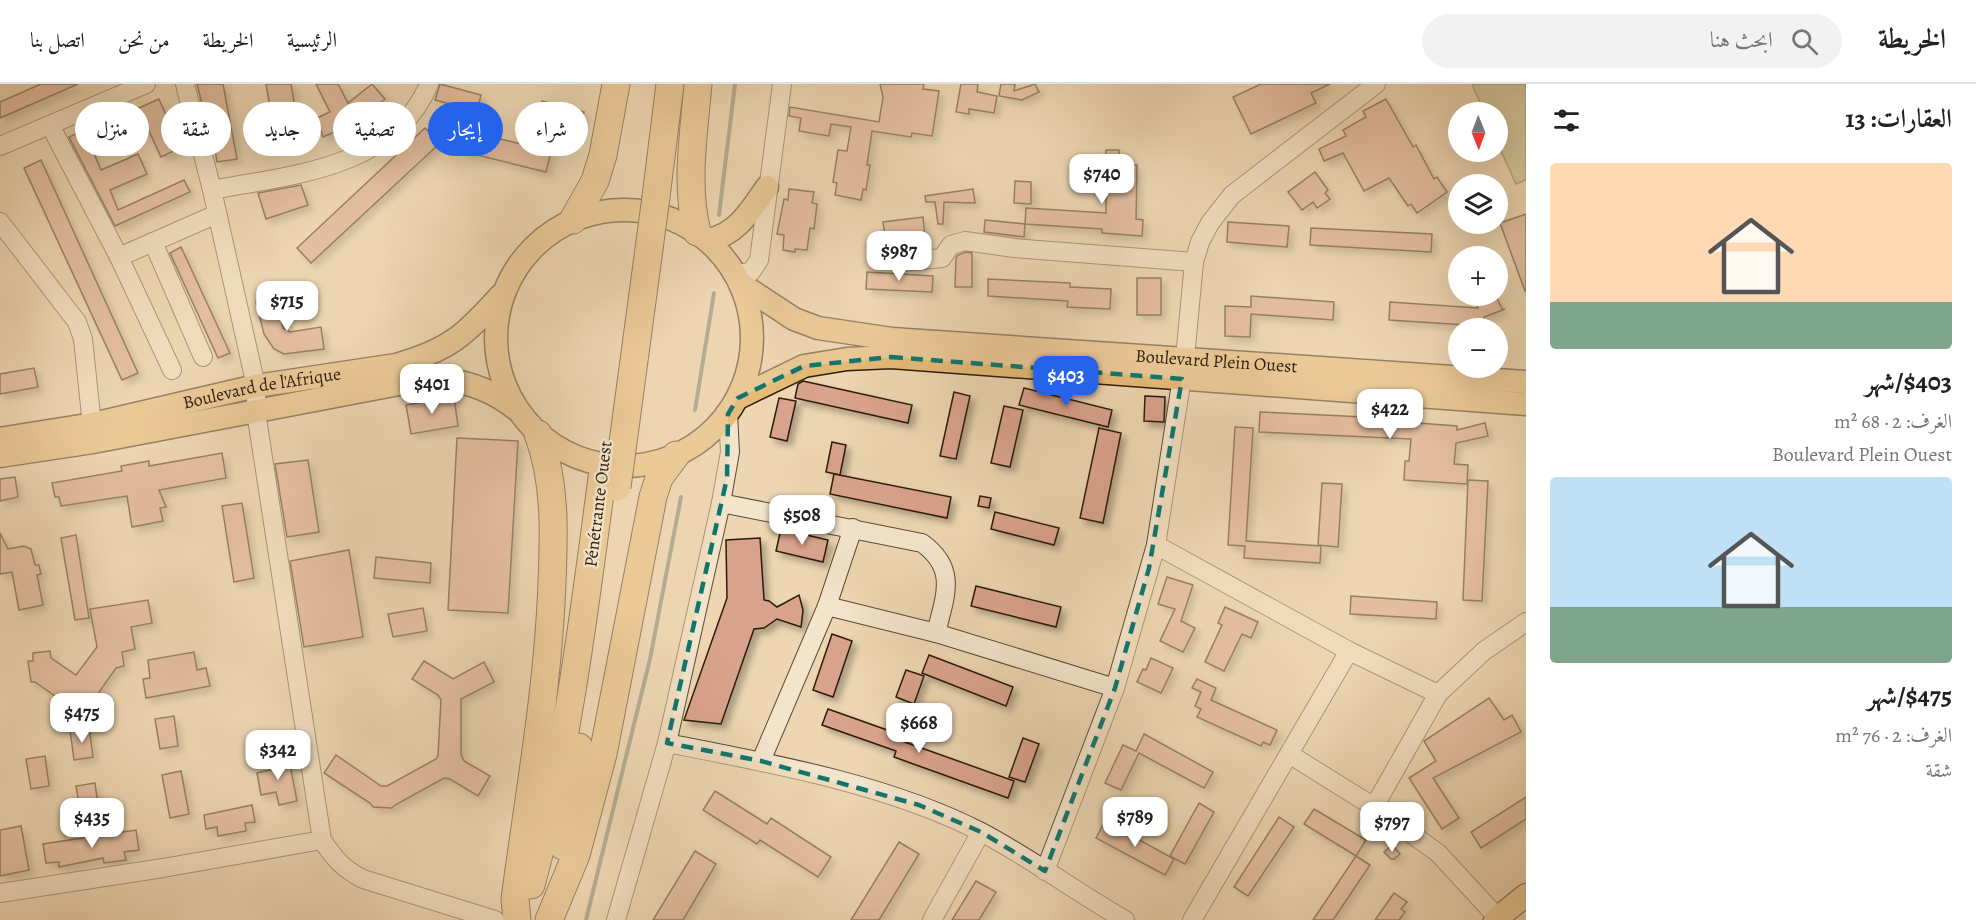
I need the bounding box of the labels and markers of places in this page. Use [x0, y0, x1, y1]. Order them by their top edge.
pin: $740 [1066, 154, 1138, 205]
pin: $987 [863, 231, 935, 282]
pin: $715 [251, 281, 323, 332]
pin: $403 [1030, 356, 1102, 407]
pin: $401 [396, 364, 468, 415]
pin: $422 [1354, 389, 1426, 440]
pin: $508 [766, 495, 838, 546]
pin: $475 [46, 693, 118, 744]
pin: $668 [883, 703, 955, 754]
pin: $342 [242, 730, 314, 781]
pin: $789 [1099, 797, 1171, 848]
pin: $435 [56, 798, 128, 849]
pin: $797 [1356, 802, 1428, 853]

